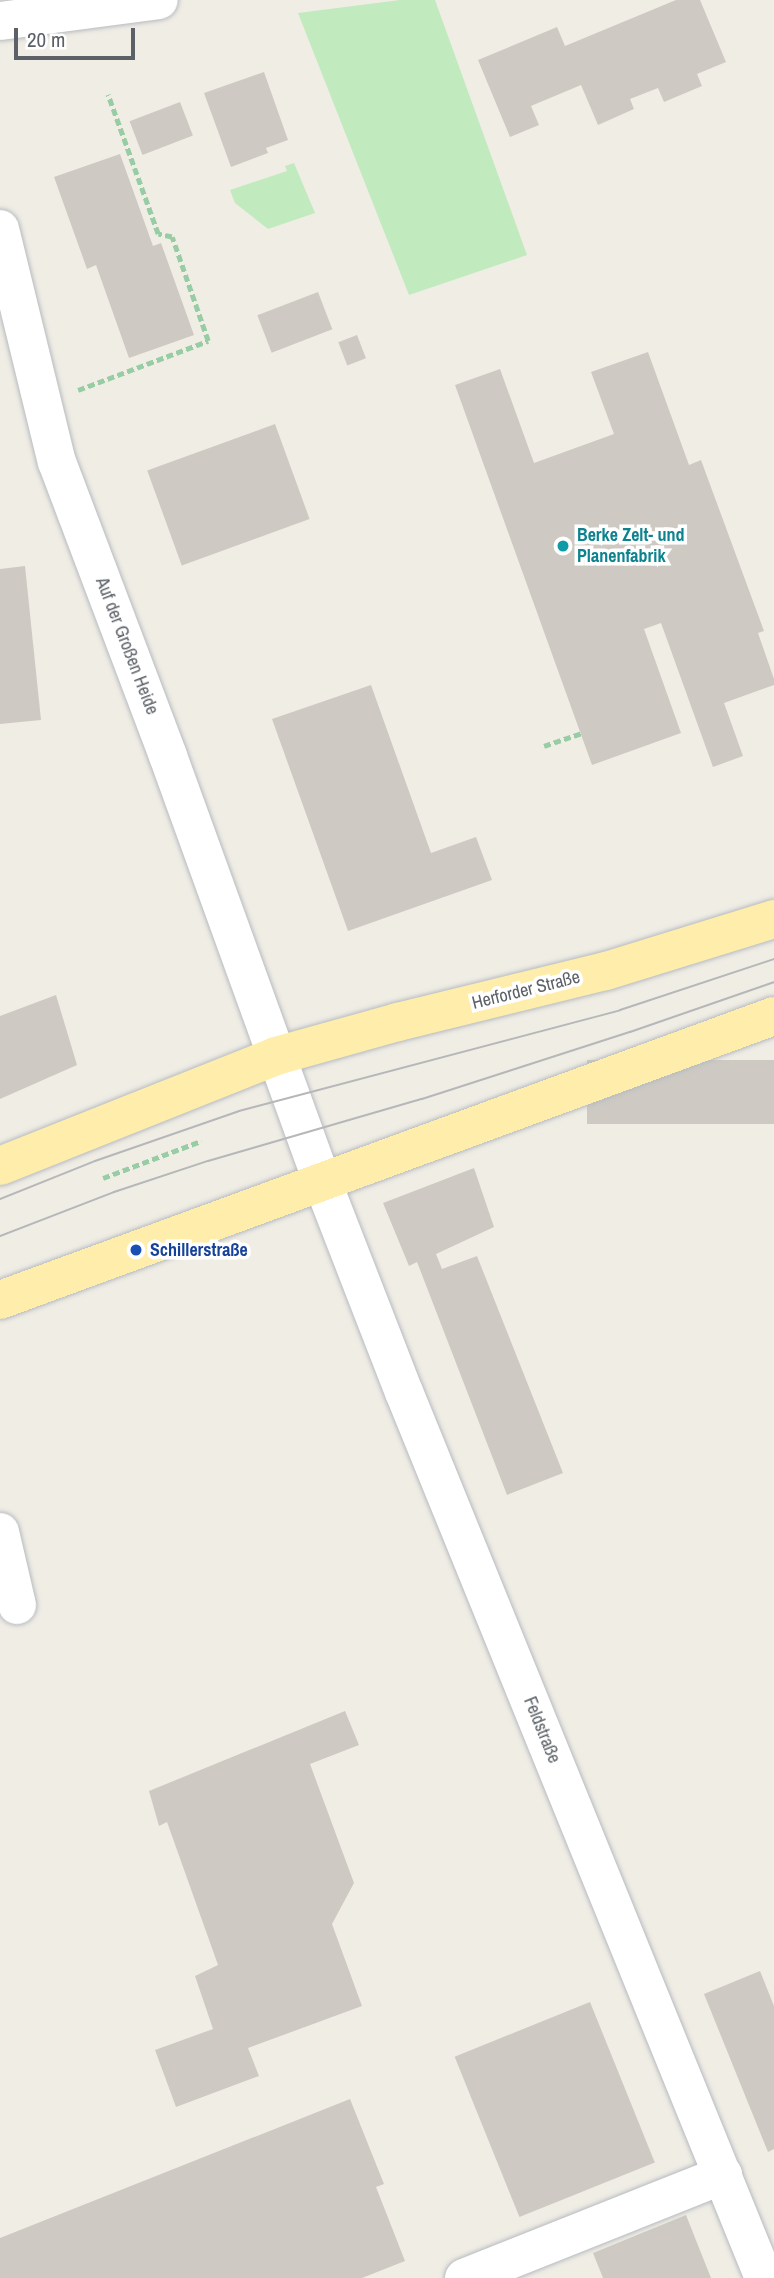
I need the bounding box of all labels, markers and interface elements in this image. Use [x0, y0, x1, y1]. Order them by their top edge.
scale bar [18, 14, 138, 58]
text: 20 m [27, 25, 65, 54]
place label: Berke Zelt- und Planenfabrik [577, 525, 684, 568]
marker: Berke Zelt- und Planenfabrik [555, 538, 571, 554]
street label: Auf der Großen Heide [91, 574, 163, 718]
street label: Herforder Straße [470, 966, 582, 1014]
place label: Schillerstraße [150, 1239, 248, 1261]
marker: Schillerstraße [128, 1242, 144, 1258]
street label: Feldstraße [519, 1694, 565, 1766]

